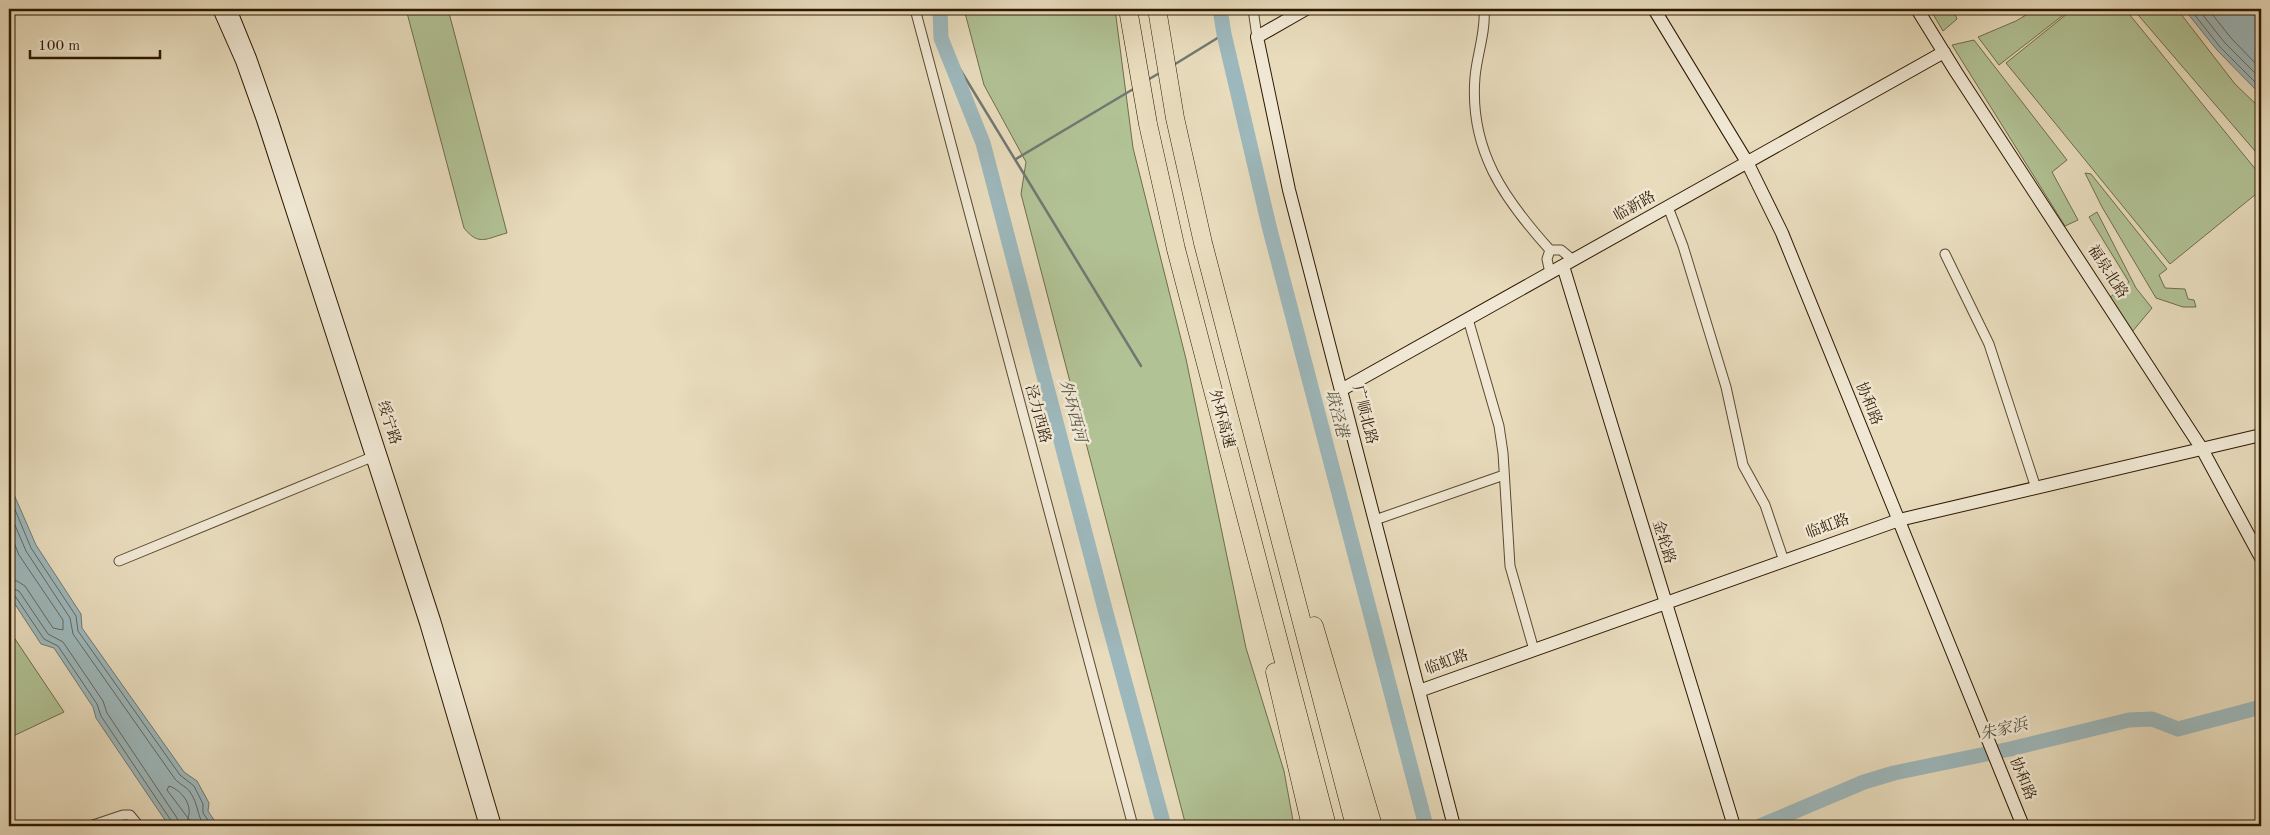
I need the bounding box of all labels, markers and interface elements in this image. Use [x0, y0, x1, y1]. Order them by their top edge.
scale bar [30, 28, 160, 60]
text: 100 m [38, 39, 80, 54]
street label: 临新路 [1611, 188, 1658, 224]
street label: 福泉北路 [2084, 242, 2131, 301]
water label: 外环西河 [1056, 377, 1091, 447]
street label: 协和路 [1853, 380, 1885, 428]
street label: 泾力西路 [1022, 383, 1054, 445]
street label: 广顺北路 [1349, 384, 1380, 446]
street label: 外环高速 [1206, 388, 1238, 450]
water label: 联泾港 [1322, 388, 1352, 441]
street label: 绥宁路 [374, 399, 404, 447]
street label: 临虹路 [1804, 510, 1852, 542]
street label: 金轮路 [1649, 518, 1679, 566]
street label: 临虹路 [1423, 646, 1471, 678]
water label: 朱家浜 [1978, 714, 2031, 743]
street label: 协和路 [2007, 755, 2039, 803]

